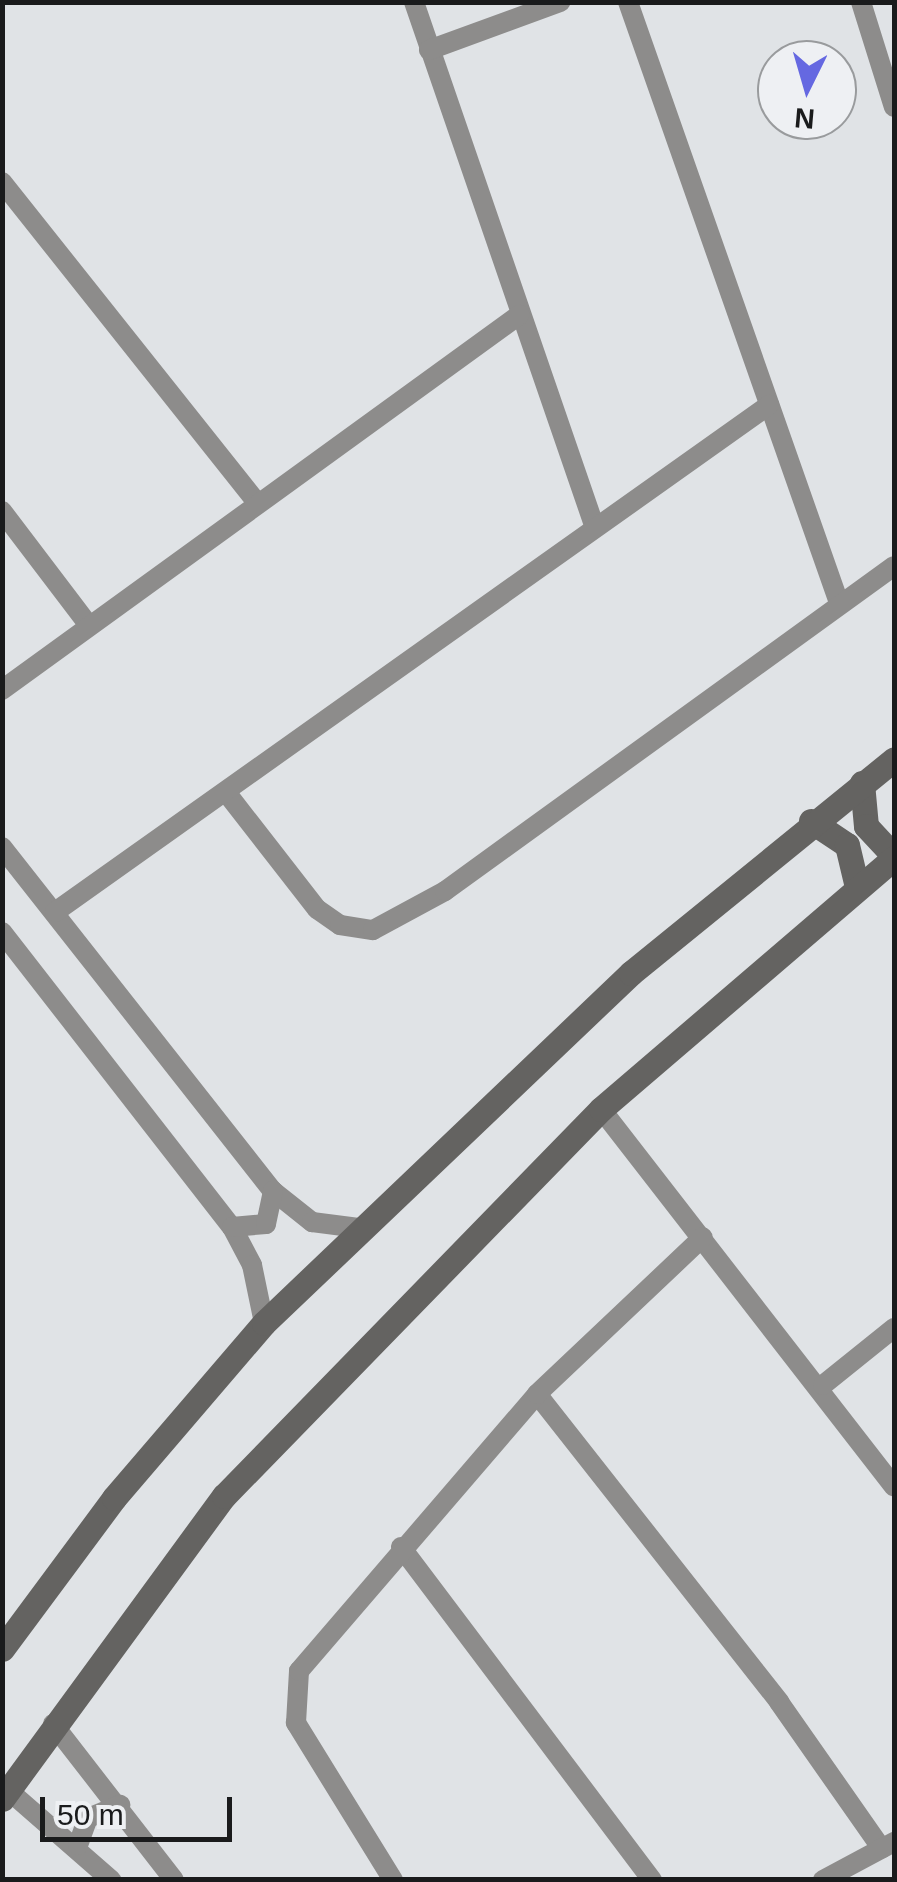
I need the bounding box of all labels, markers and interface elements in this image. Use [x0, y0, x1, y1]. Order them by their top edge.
north arrow [757, 40, 857, 140]
text: N [793, 102, 816, 135]
scale bar [45, 1777, 238, 1839]
text: 50 m [57, 1798, 124, 1831]

